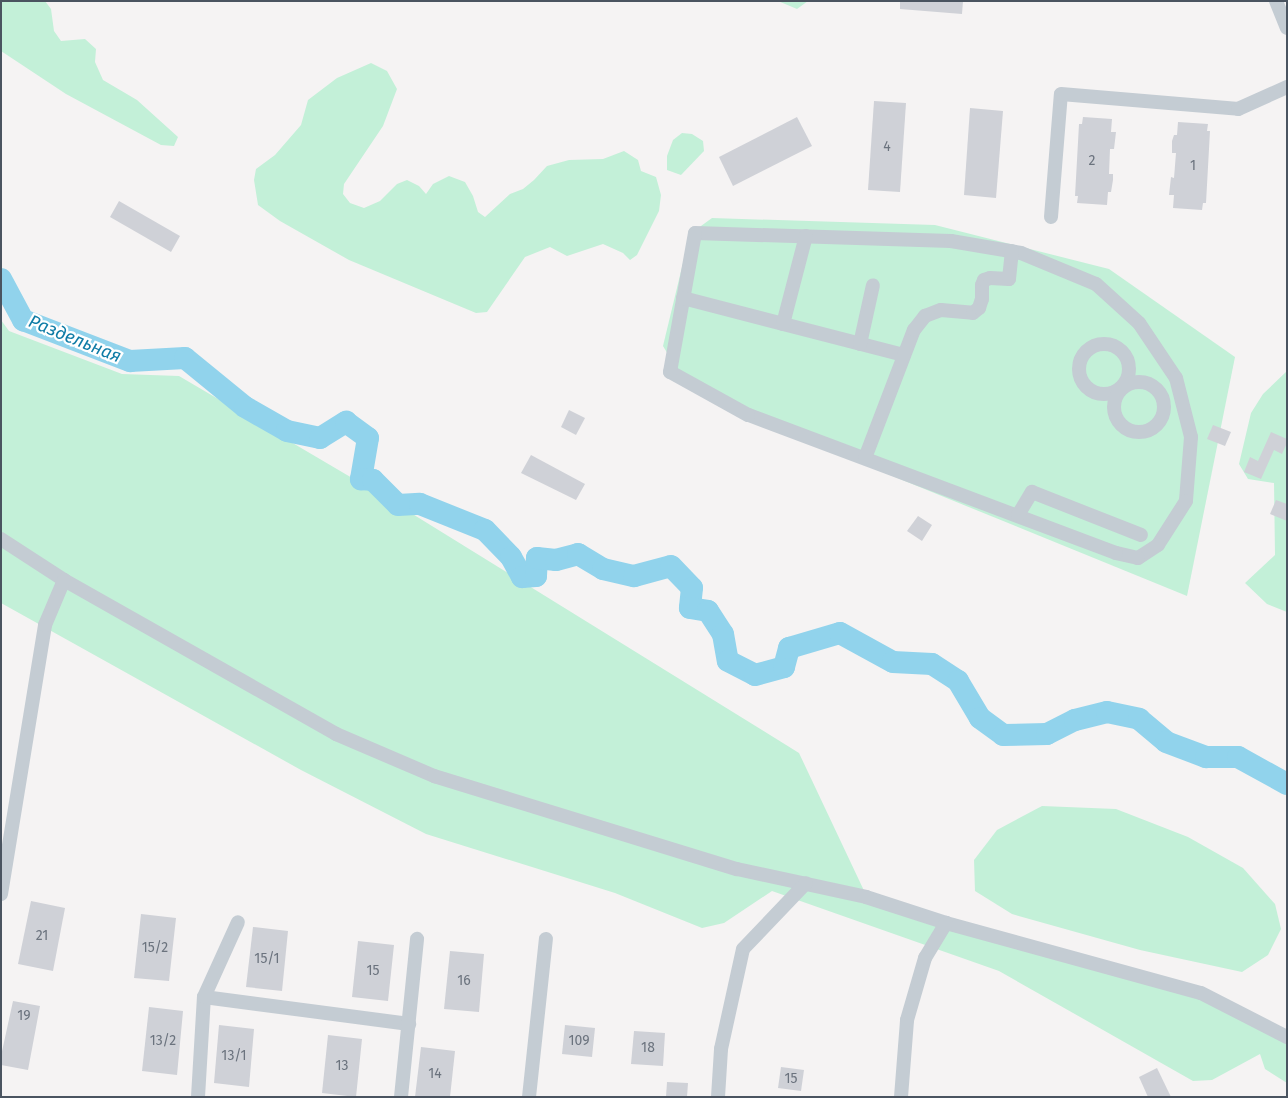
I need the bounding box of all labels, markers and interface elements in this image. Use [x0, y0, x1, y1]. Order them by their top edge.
house number: 4 [883, 139, 891, 155]
house number: 2 [1089, 153, 1095, 169]
house number: 1 [1190, 158, 1196, 174]
water label: Раздельная [25, 311, 125, 367]
house number: 21 [36, 928, 48, 944]
house number: 15/2 [142, 940, 168, 956]
house number: 15/1 [254, 951, 280, 967]
house number: 15 [366, 963, 380, 979]
house number: 16 [457, 973, 471, 989]
house number: 19 [17, 1008, 31, 1024]
house number: 13/2 [150, 1033, 176, 1049]
house number: 109 [568, 1033, 590, 1049]
house number: 18 [641, 1040, 655, 1056]
house number: 13/1 [221, 1048, 247, 1064]
house number: 13 [335, 1058, 349, 1074]
house number: 14 [428, 1066, 442, 1082]
house number: 15 [784, 1071, 798, 1087]

